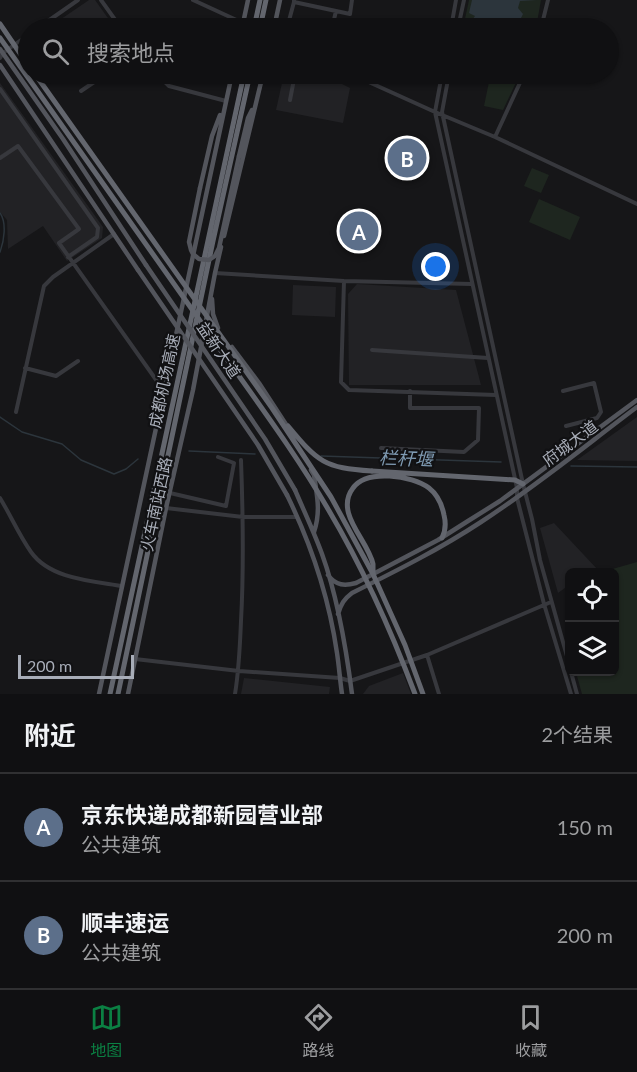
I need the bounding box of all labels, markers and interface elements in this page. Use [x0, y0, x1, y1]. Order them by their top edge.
search box [18, 18, 619, 84]
icon: search [39, 35, 72, 68]
text: 搜索地点 [87, 39, 175, 66]
pin: B [388, 136, 426, 180]
pin: A [340, 208, 378, 254]
your location [421, 252, 450, 281]
street label: 益新大道 [194, 318, 245, 382]
street label: 成都机场高速 [144, 332, 183, 430]
street label: 府城大道 [538, 416, 601, 469]
water label: 栏杆堰 [379, 446, 436, 470]
street label: 火车南站西路 [136, 455, 175, 553]
map controls [565, 568, 619, 676]
button: locate [565, 568, 619, 622]
button: layers [565, 622, 619, 676]
scale bar [18, 652, 134, 680]
text: 200 m [27, 656, 72, 675]
text: 附近 [24, 719, 76, 751]
text: 2个结果 [541, 722, 613, 746]
text: 京东快递成都新园营业部 [81, 801, 323, 828]
text: A [37, 815, 50, 839]
text: 150 m [557, 815, 613, 839]
text: 公共建筑 [81, 832, 161, 856]
text: 顺丰速运 [81, 909, 169, 936]
text: B [37, 923, 50, 947]
text: 200 m [557, 923, 613, 947]
text: 公共建筑 [81, 940, 161, 964]
tab: 地图 [90, 1001, 123, 1061]
tab: 路线 [302, 1001, 335, 1061]
tab: 收藏 [514, 1001, 547, 1061]

